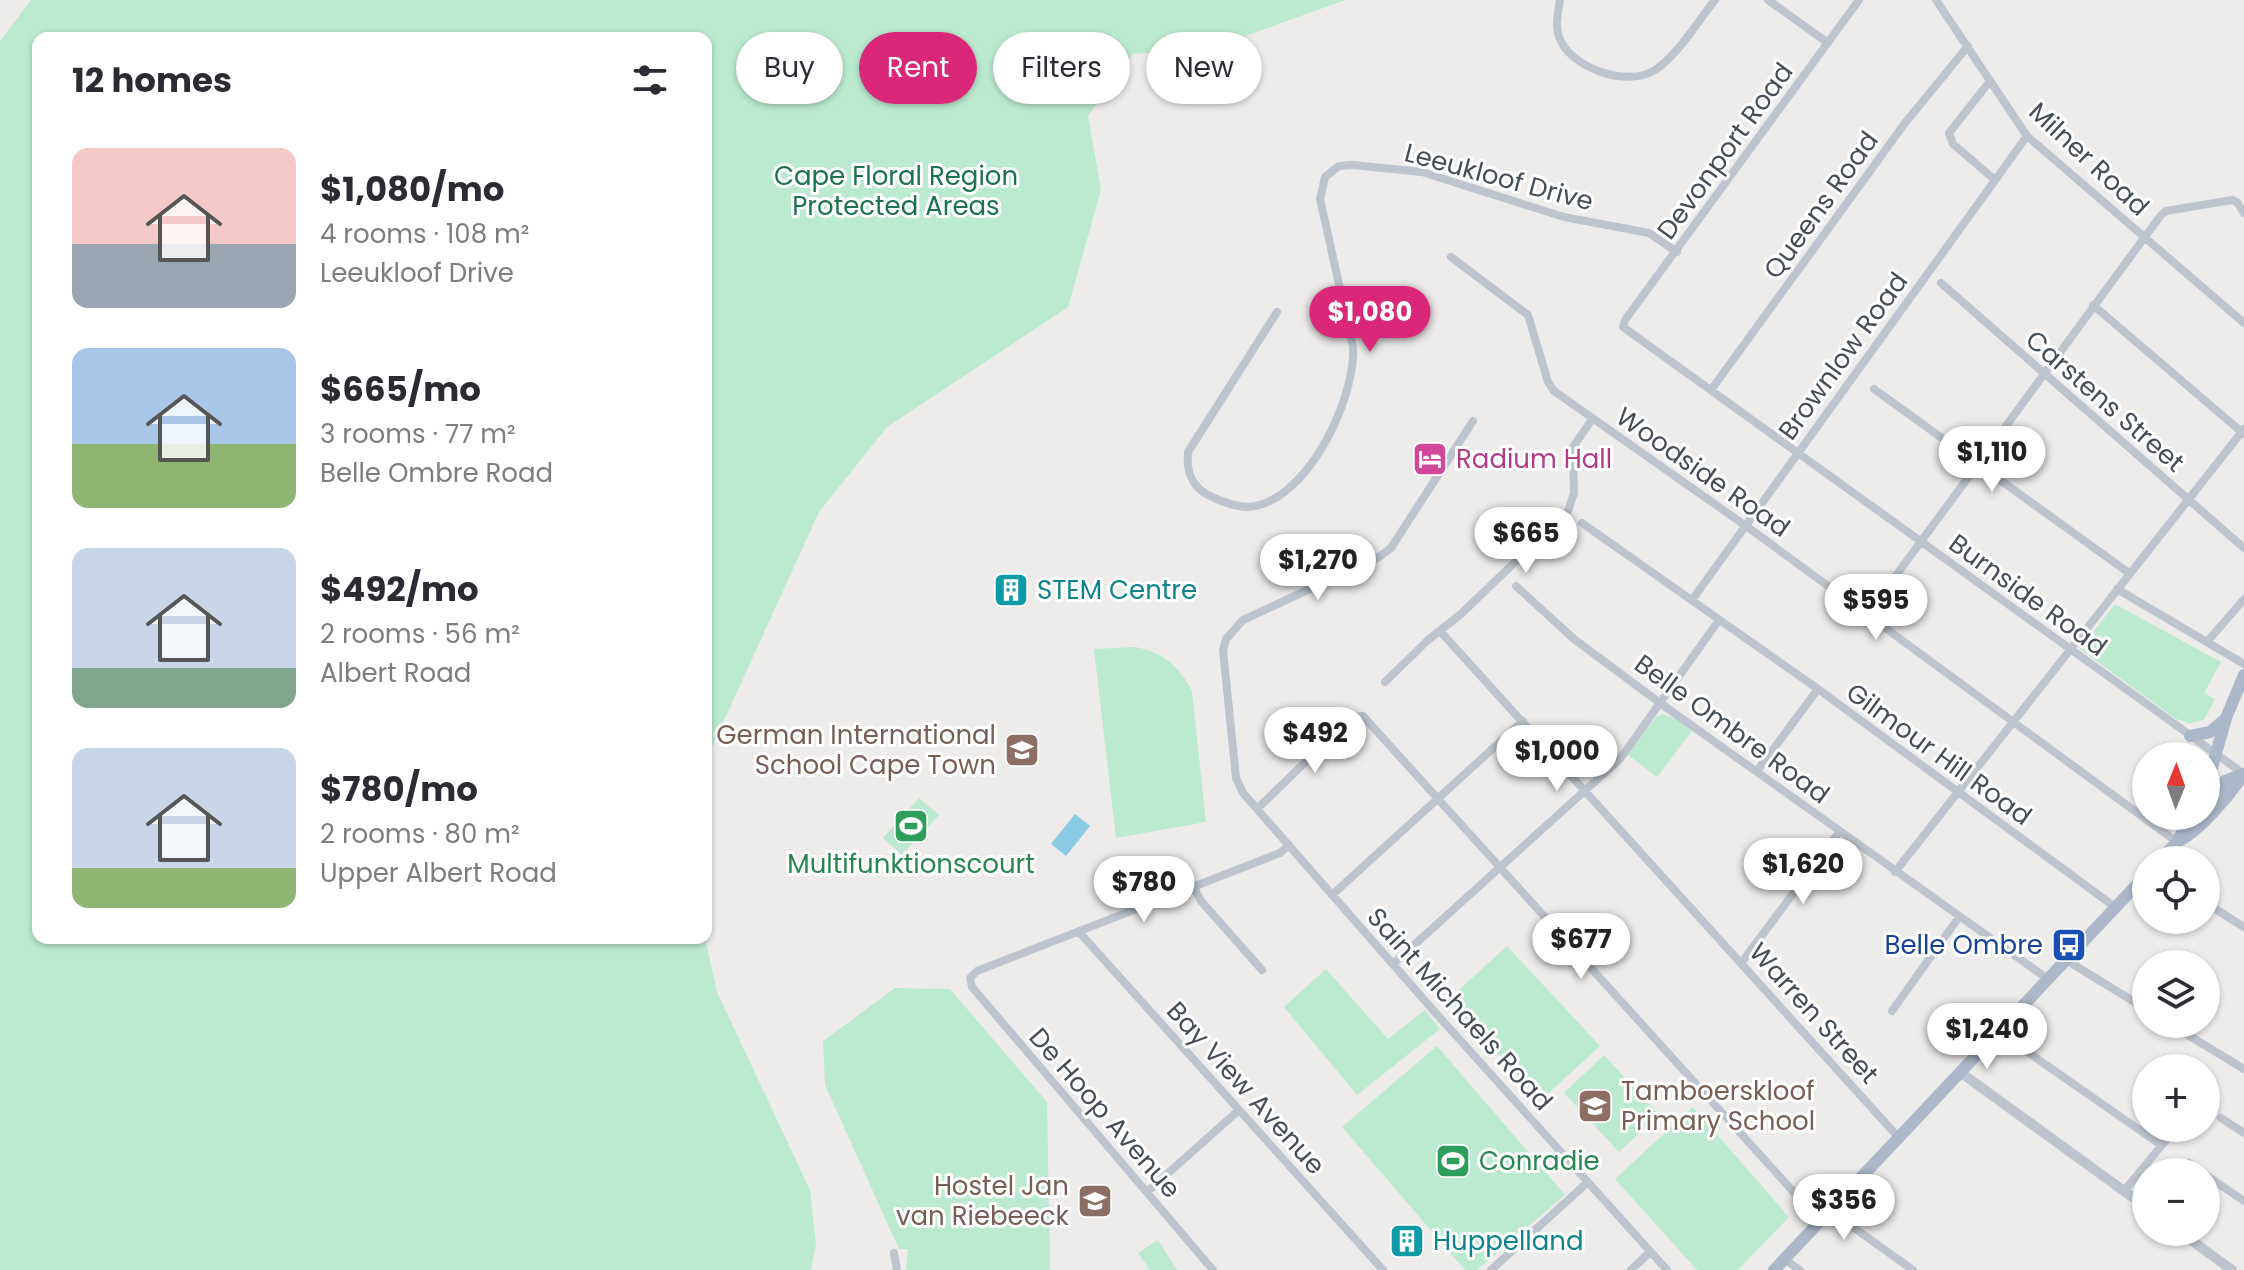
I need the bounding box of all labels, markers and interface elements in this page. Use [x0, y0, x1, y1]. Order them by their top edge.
chip: Buy [736, 32, 843, 104]
chip: Rent [859, 32, 977, 104]
chip: Filters [993, 32, 1130, 104]
chip: New [1146, 32, 1262, 104]
street label: Devonport Road [1649, 55, 1801, 247]
text: 12 homes [72, 56, 232, 104]
icon: filters [628, 58, 672, 102]
street label: Milner Road [2021, 94, 2157, 224]
street label: Queens Road [1755, 124, 1887, 286]
street label: Leeukloof Drive [1401, 135, 1597, 219]
park label: Cape Floral Region Protected Areas [774, 158, 1018, 224]
text: $1,080/mo [320, 165, 504, 213]
icon: home [136, 180, 232, 276]
text: 4 rooms · 108 m² [320, 216, 529, 252]
text: Leeukloof Drive [320, 255, 514, 291]
street label: Brownlow Road [1770, 265, 1916, 447]
pin: $1,080 [1305, 286, 1435, 354]
text: $1,080 [1327, 294, 1413, 330]
street label: Carstens Street [2018, 322, 2192, 480]
text: $665/mo [320, 365, 481, 413]
icon: home [136, 380, 232, 476]
street label: Woodside Road [1609, 399, 1797, 545]
text: 3 rooms · 77 m² [320, 416, 516, 452]
pin: $1,110 [1927, 426, 2057, 494]
text: $1,110 [1957, 434, 2027, 470]
hotel icon: Radium Hall [1411, 440, 1449, 478]
place label: Radium Hall [1456, 441, 1612, 477]
text: Belle Ombre Road [320, 455, 553, 491]
pin: $665 [1479, 507, 1573, 575]
text: $665 [1492, 515, 1560, 551]
street label: Burnside Road [1942, 525, 2114, 665]
pin: $1,270 [1253, 534, 1383, 602]
text: $1,270 [1278, 542, 1358, 578]
text: $492/mo [320, 565, 479, 613]
building icon: STEM Centre [992, 571, 1030, 609]
place label: STEM Centre [1037, 572, 1197, 608]
pin: $595 [1829, 574, 1923, 642]
icon: home [136, 580, 232, 676]
text: $595 [1843, 582, 1909, 618]
text: 2 rooms · 56 m² [320, 616, 520, 652]
street label: Belle Ombre Road [1627, 646, 1837, 812]
text: Albert Road [320, 655, 471, 691]
street label: Gilmour Hill Road [1839, 674, 2039, 834]
pin: $492 [1268, 707, 1362, 775]
text: $492 [1282, 715, 1348, 751]
place label: German International School Cape Town [716, 717, 996, 783]
pin: $1,000 [1492, 725, 1622, 793]
school or university icon: German International School Cape Town [1003, 731, 1041, 769]
text: $1,000 [1514, 733, 1600, 769]
north arrow [2132, 742, 2220, 830]
map controls [2132, 742, 2220, 1246]
text: $780/mo [320, 765, 478, 813]
icon: home [136, 780, 232, 876]
sports icon: Multifunktionscourt [892, 807, 930, 845]
text: 2 rooms · 80 m² [320, 816, 520, 852]
pin: $1,620 [1738, 838, 1868, 906]
place label: Multifunktionscourt [787, 846, 1035, 882]
text: $1,620 [1762, 846, 1844, 882]
button: locate [2132, 846, 2220, 934]
text: Upper Albert Road [320, 855, 557, 891]
pin: $780 [1097, 856, 1191, 924]
text: $780 [1112, 864, 1176, 900]
street label: Saint Michaels Road [1359, 900, 1561, 1118]
pin: $677 [1534, 913, 1628, 981]
text: $677 [1550, 921, 1612, 957]
bus stop icon: Belle Ombre [2050, 926, 2088, 964]
place label: Belle Ombre [1884, 927, 2043, 963]
street label: Warren Street [1741, 935, 1887, 1091]
button: layers [2132, 950, 2220, 1038]
street label: Bay View Avenue [1159, 994, 1333, 1182]
pin: $1,240 [1922, 1003, 2052, 1071]
text: $1,240 [1945, 1011, 2029, 1047]
street label: De Hoop Avenue [1021, 1020, 1189, 1206]
button: + [2132, 1054, 2220, 1142]
place label: Tamboerskloof Primary School [1621, 1073, 1815, 1139]
school or university icon: Tamboerskloof Primary School [1576, 1087, 1614, 1125]
sports icon: Conradie [1434, 1142, 1472, 1180]
place label: Conradie [1479, 1143, 1600, 1179]
button: − [2132, 1158, 2220, 1246]
place label: Hostel Jan van Riebeeck [896, 1168, 1070, 1234]
pin: $356 [1797, 1174, 1891, 1242]
school or university icon: Hostel Jan van Riebeeck [1076, 1182, 1114, 1220]
text: $356 [1811, 1182, 1877, 1218]
building icon: Huppelland [1388, 1222, 1426, 1260]
place label: Huppelland [1433, 1223, 1584, 1259]

